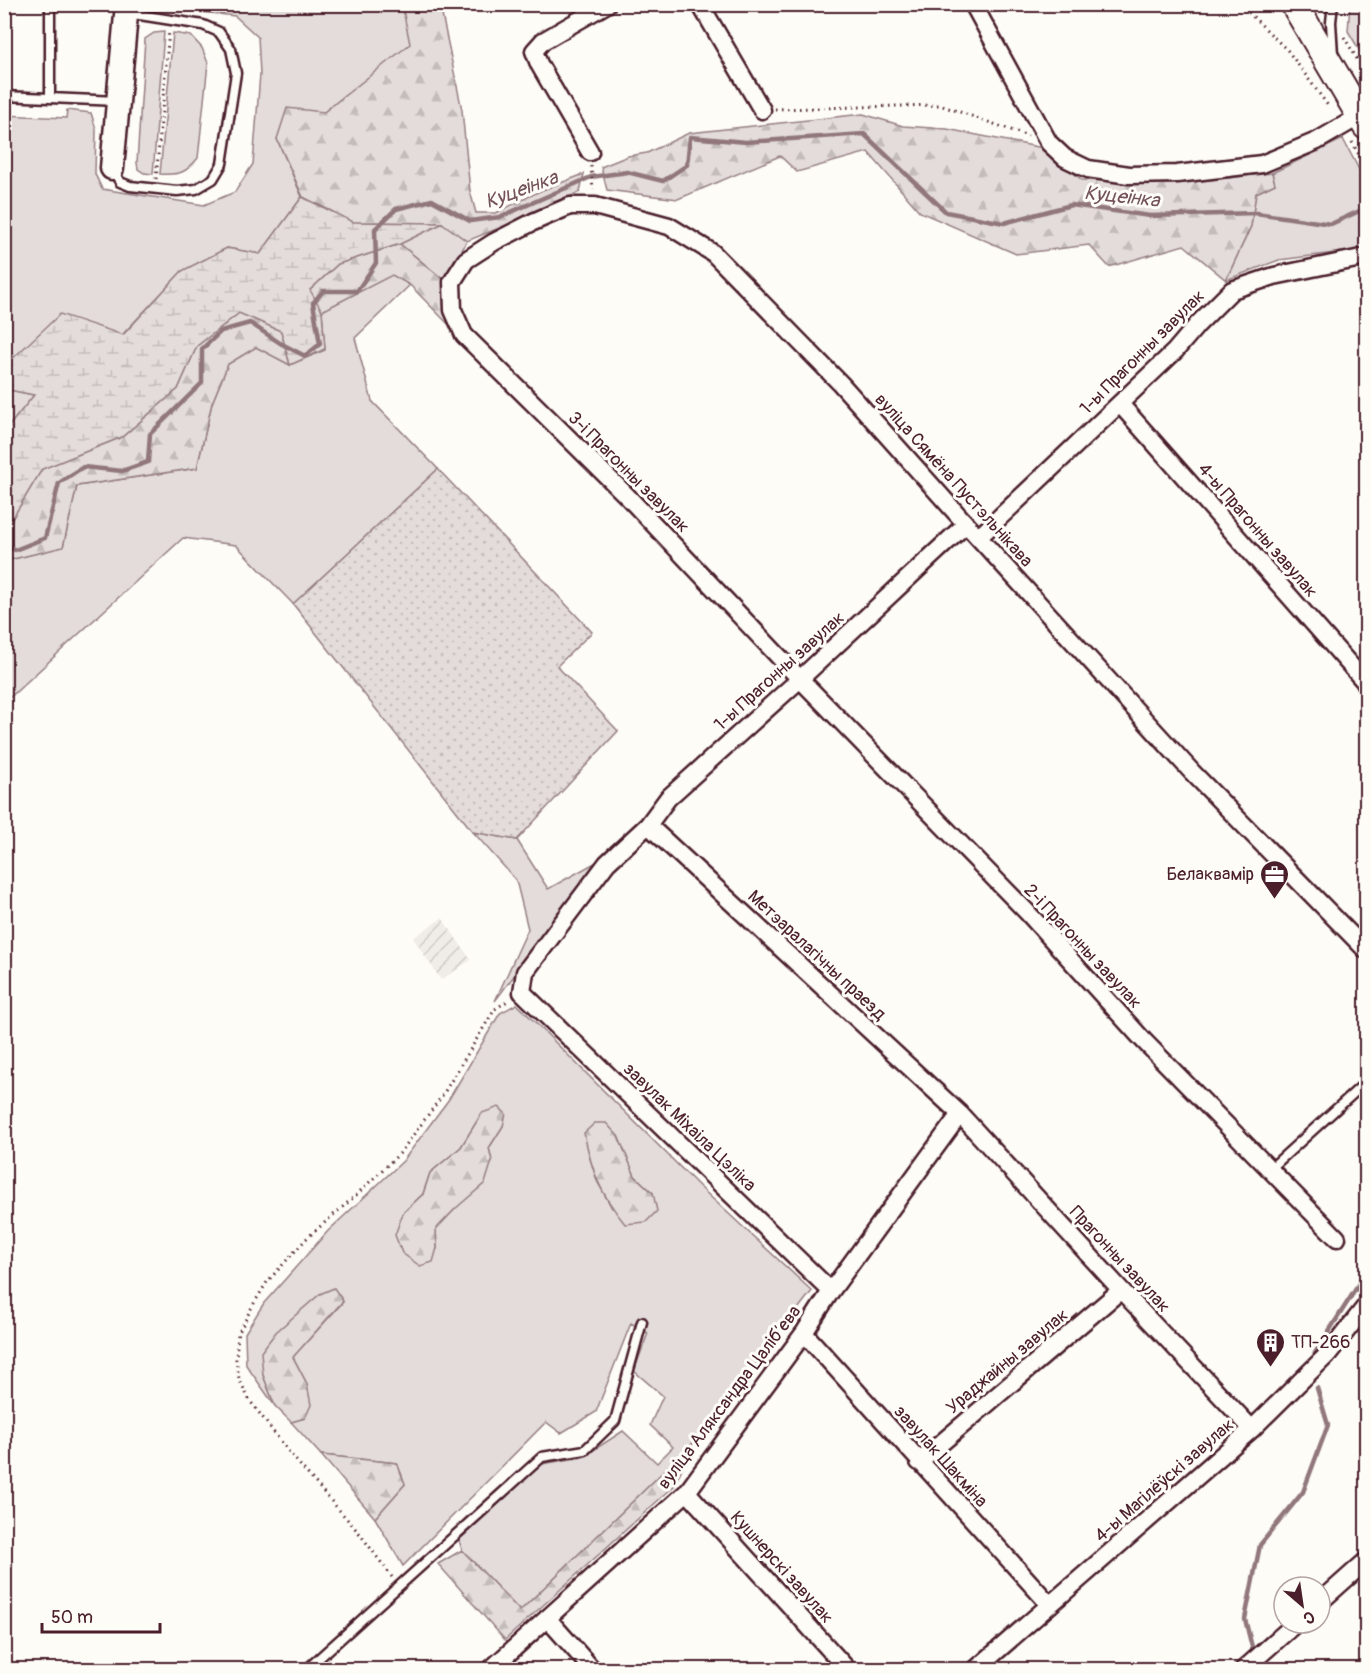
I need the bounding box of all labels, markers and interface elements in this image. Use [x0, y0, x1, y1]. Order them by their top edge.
water label: Куцеінка [481, 164, 563, 214]
water label: Куцеінка [1083, 180, 1163, 213]
street label: 1-ы Прагонны завулак [1075, 285, 1210, 420]
street label: вуліца Сямёна Пустэльнікава [869, 389, 1038, 572]
street label: 3-і Прагонны завулак [563, 407, 694, 538]
street label: 4-ы Прагонны завулак [1193, 458, 1322, 602]
street label: 1-ы Прагонны завулак [709, 607, 849, 736]
office icon: Белаквамір [1259, 858, 1291, 900]
place label: Белаквамір [1166, 863, 1254, 886]
street label: 2-і Прагонны завулак [1019, 879, 1146, 1014]
street label: Метэаралагічны праезд [743, 885, 891, 1026]
street label: завулак Міхаіла Цэліка [618, 1058, 761, 1197]
street label: Прагонны завулак [1064, 1201, 1175, 1318]
street label: вуліца Аляксандра Цалібʼева [653, 1301, 806, 1494]
street label: Ураджайны завулак [942, 1304, 1073, 1419]
building icon: ТП-266 [1254, 1326, 1286, 1368]
place label: ТП-266 [1291, 1331, 1350, 1354]
street label: завулак Шакміна [889, 1401, 992, 1512]
street label: 4-ы Магілёўскі завулак [1090, 1413, 1239, 1547]
street label: Кушнерскі завулак [725, 1506, 838, 1628]
north arrow [1272, 1575, 1332, 1635]
scale bar [42, 1596, 160, 1634]
text: 50 m [51, 1606, 93, 1629]
text: С [1300, 1606, 1318, 1628]

